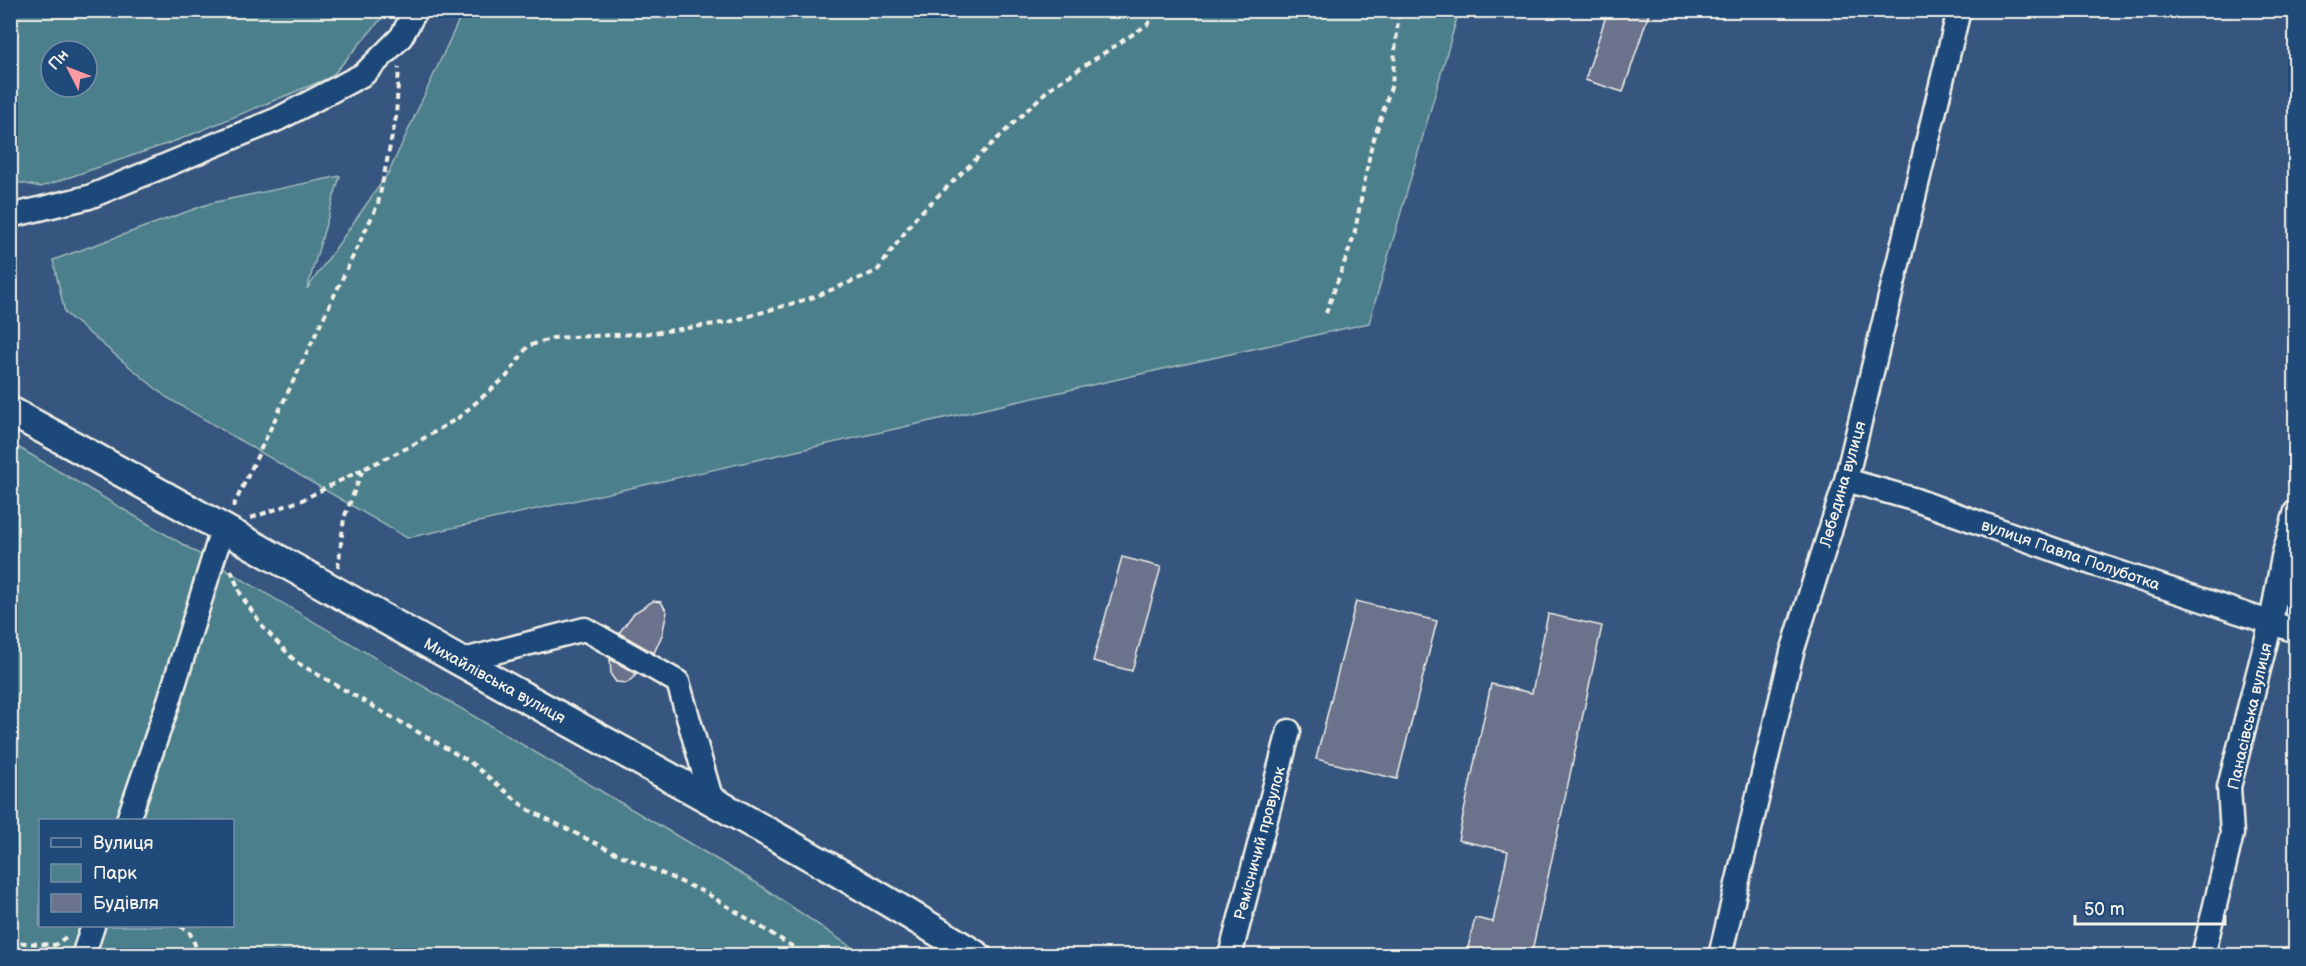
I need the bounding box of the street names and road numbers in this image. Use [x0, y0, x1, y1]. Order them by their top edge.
street label: Лебедина вулиця [1816, 419, 1871, 551]
street label: вулиця Павла Полуботка [1979, 516, 2163, 595]
street label: Михайлівська вулиця [420, 634, 569, 728]
street label: Панасівська вулиця [2224, 641, 2277, 792]
street label: Ремісничий провулок [1231, 764, 1290, 922]

